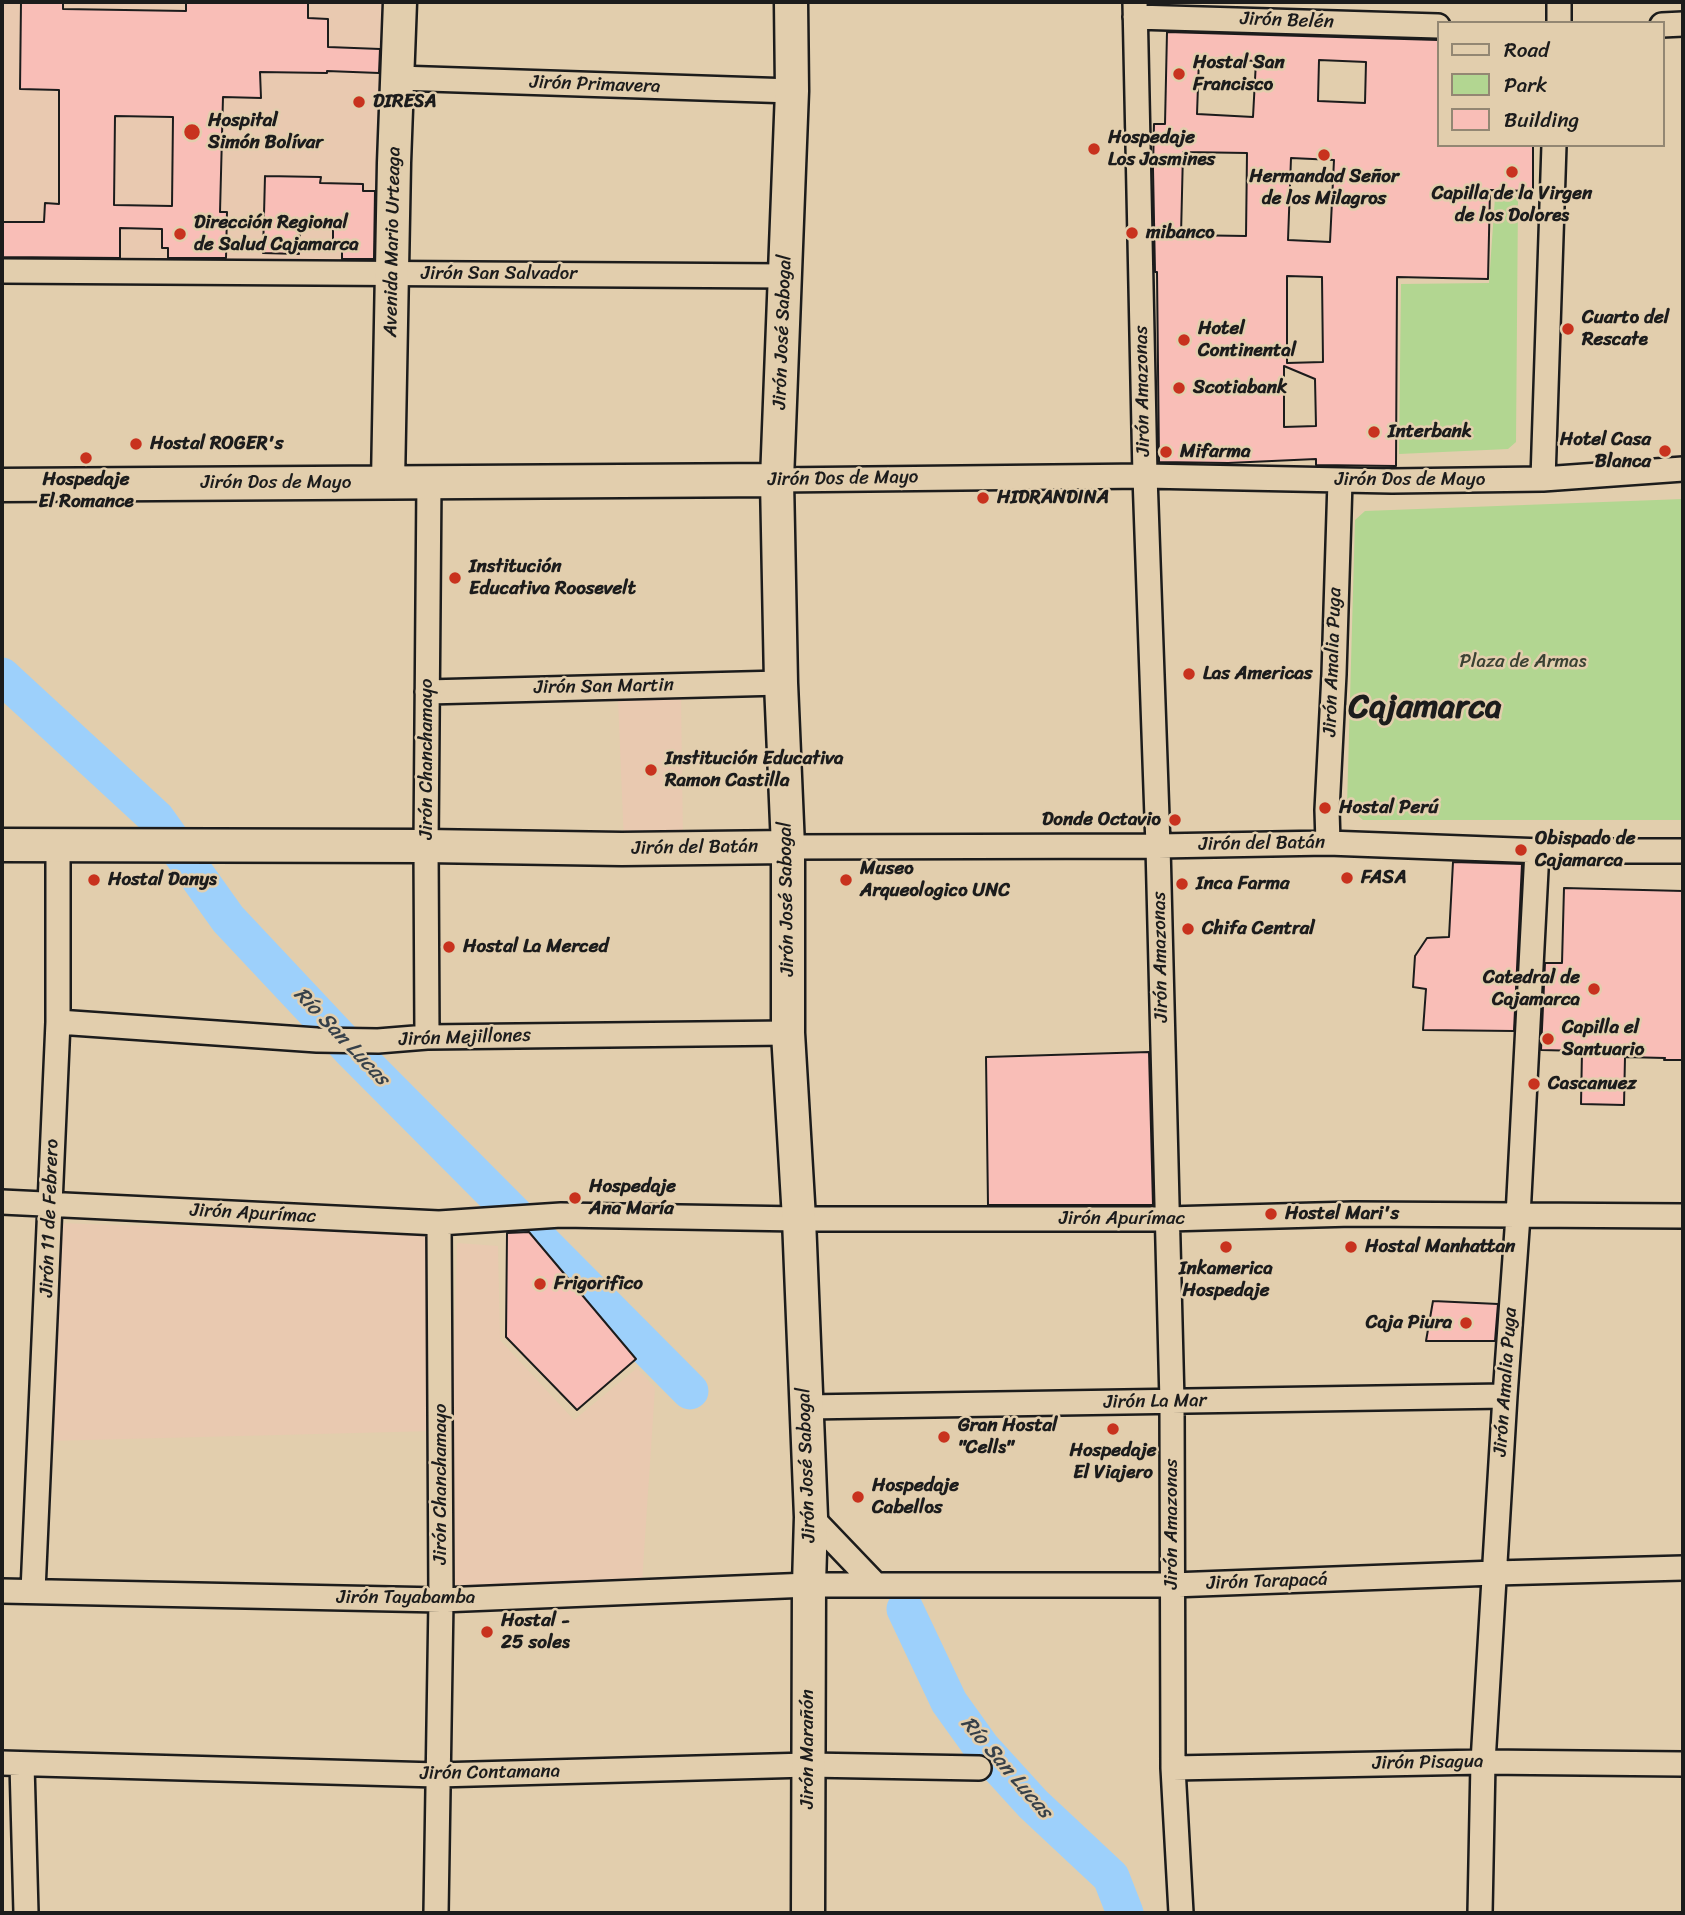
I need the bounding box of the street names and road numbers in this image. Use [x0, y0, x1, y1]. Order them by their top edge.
street label: Jirón Belén [1240, 8, 1334, 34]
street label: Jirón Primavera [529, 71, 661, 99]
street label: Avenida Mario Urteaga [380, 147, 406, 337]
street label: Jirón José Sabogal [769, 254, 797, 410]
street label: Jirón San Salvador [421, 263, 577, 285]
street label: Jirón Amazonas [1130, 325, 1156, 457]
street label: Jirón Dos de Mayo [767, 466, 919, 492]
street label: Jirón Dos de Mayo [1335, 469, 1485, 491]
street label: Jirón Dos de Mayo [201, 472, 351, 494]
street label: Jirón Amalia Puga [1319, 587, 1347, 737]
street label: Jirón San Martin [534, 674, 674, 700]
street label: Jirón Chanchamayo [416, 679, 438, 839]
street label: Jirón José Sabogal [774, 821, 800, 977]
street label: Jirón del Batán [1199, 831, 1325, 857]
street label: Jirón del Batán [632, 835, 758, 861]
street label: Jirón Amazonas [1148, 891, 1174, 1023]
street label: Jirón Mejillones [398, 1024, 532, 1052]
street label: Jirón 11 de Febrero [36, 1139, 64, 1297]
street label: Jirón Apurímac [189, 1199, 317, 1229]
street label: Jirón Apurímac [1059, 1208, 1185, 1230]
street label: Jirón Amalia Puga [1489, 1307, 1523, 1457]
street label: Jirón José Sabogal [793, 1387, 821, 1543]
street label: Jirón La Mar [1103, 1390, 1207, 1414]
street label: Jirón Chanchamayo [430, 1404, 452, 1564]
street label: Jirón Amazonas [1161, 1459, 1183, 1589]
street label: Jirón Tarapacá [1206, 1568, 1328, 1596]
street label: Jirón Tayabamba [337, 1587, 475, 1609]
street label: Jirón Marañón [797, 1689, 819, 1809]
street label: Jirón Pisagua [1372, 1751, 1484, 1775]
street label: Jirón Contamana [420, 1760, 560, 1786]

